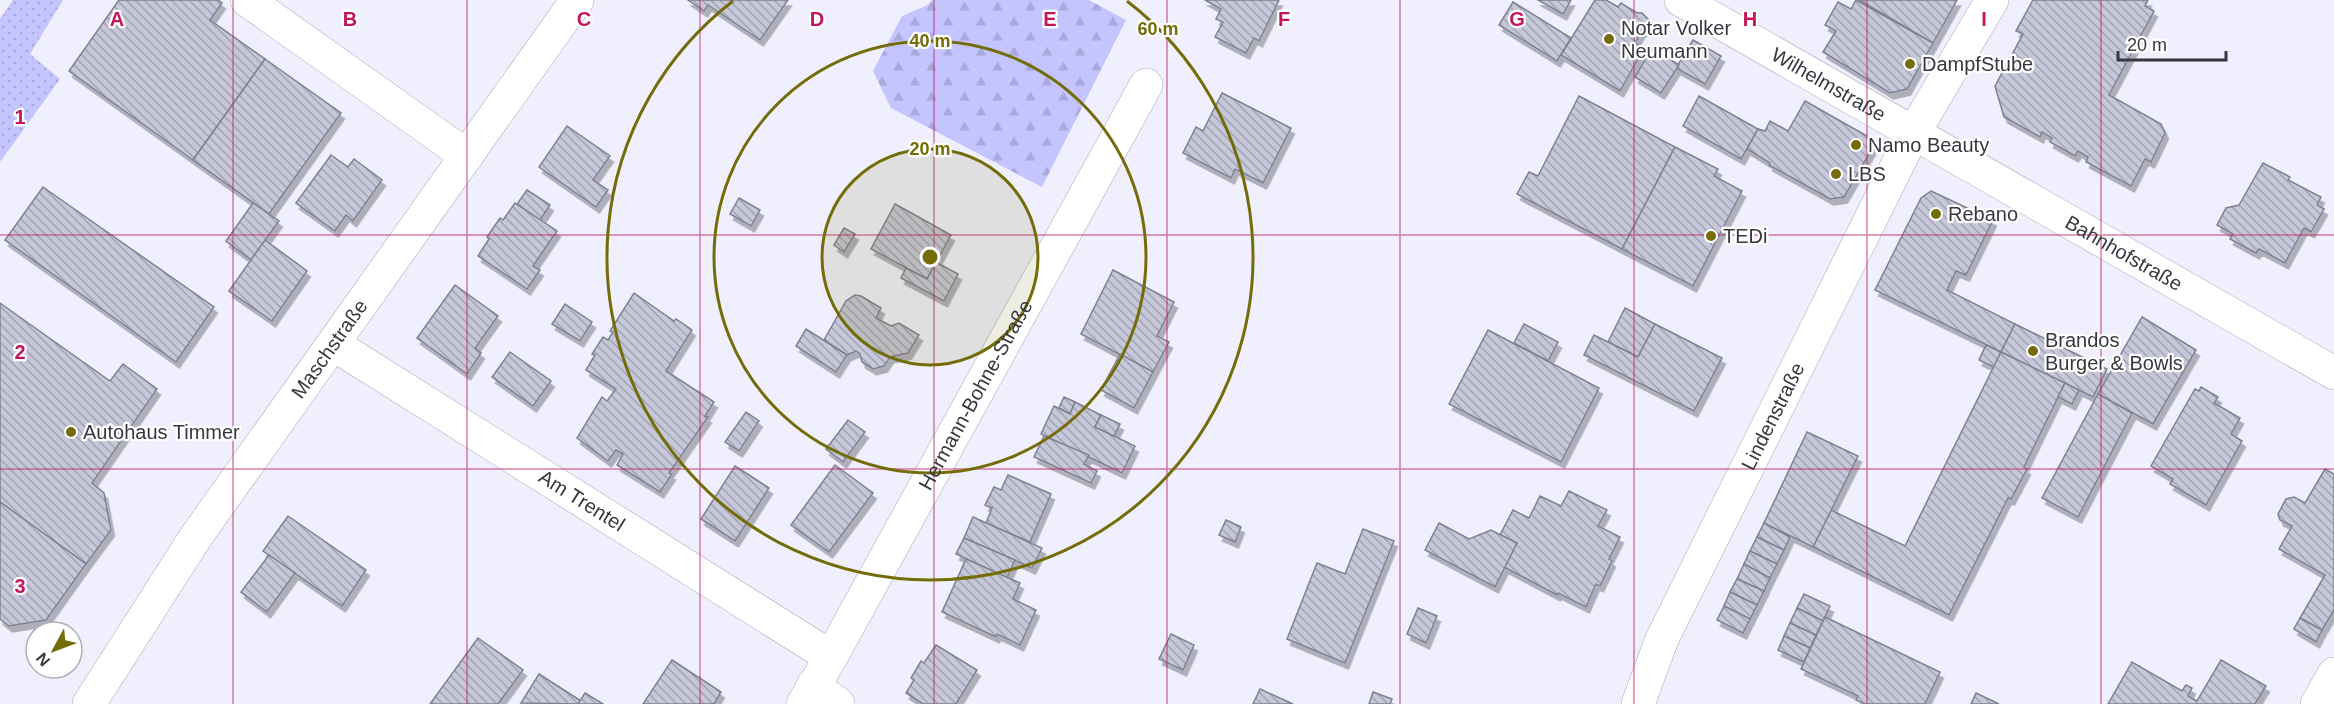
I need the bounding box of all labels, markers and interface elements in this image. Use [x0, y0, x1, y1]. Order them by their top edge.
text: A [110, 8, 124, 30]
text: B [343, 8, 357, 30]
text: C [577, 8, 591, 30]
text: D [810, 8, 824, 30]
text: E [1043, 8, 1057, 30]
text: F [1278, 8, 1290, 30]
text: G [1509, 8, 1525, 30]
text: H [1743, 8, 1757, 30]
text: I [1981, 8, 1987, 30]
place label: Notar Volker Neumann [1621, 17, 1731, 62]
text: 60 m [1137, 19, 1179, 39]
scale bar [2118, 24, 2226, 62]
text: 40 m [909, 31, 951, 51]
marker: Notar Volker Neumann [1602, 32, 1616, 46]
text: 20 m [2127, 35, 2167, 55]
street label: Wilhelmstraße [1768, 43, 1890, 126]
place label: DampfStube [1922, 53, 2033, 75]
marker: DampfStube [1903, 57, 1917, 71]
text: 1 [14, 106, 26, 128]
place label: Namo Beauty [1868, 134, 1989, 156]
marker: Namo Beauty [1849, 138, 1863, 152]
text: 20 m [909, 139, 951, 159]
place label: LBS [1848, 163, 1886, 185]
marker: LBS [1829, 167, 1843, 181]
place label: Rebano [1948, 203, 2018, 225]
marker: Rebano [1929, 207, 1943, 221]
street label: Bahnhofstraße [2061, 211, 2186, 295]
place label: TEDi [1723, 225, 1767, 247]
marker: TEDi [1704, 229, 1718, 243]
centre of rings [920, 247, 940, 267]
street label: Maschstraße [287, 295, 372, 402]
street label: Hermann-Bohne-Straße [914, 296, 1037, 494]
place label: Brandos Burger & Bowls [2045, 329, 2183, 374]
text: 2 [14, 341, 26, 363]
marker: Brandos Burger & Bowls [2026, 344, 2040, 358]
street label: Lindenstraße [1737, 359, 1809, 473]
place label: Autohaus Timmer [83, 421, 240, 443]
marker: Autohaus Timmer [64, 425, 78, 439]
street label: Am Trentel [535, 465, 629, 536]
text: 3 [14, 575, 26, 597]
north arrow [24, 620, 84, 680]
text: N [33, 650, 53, 669]

